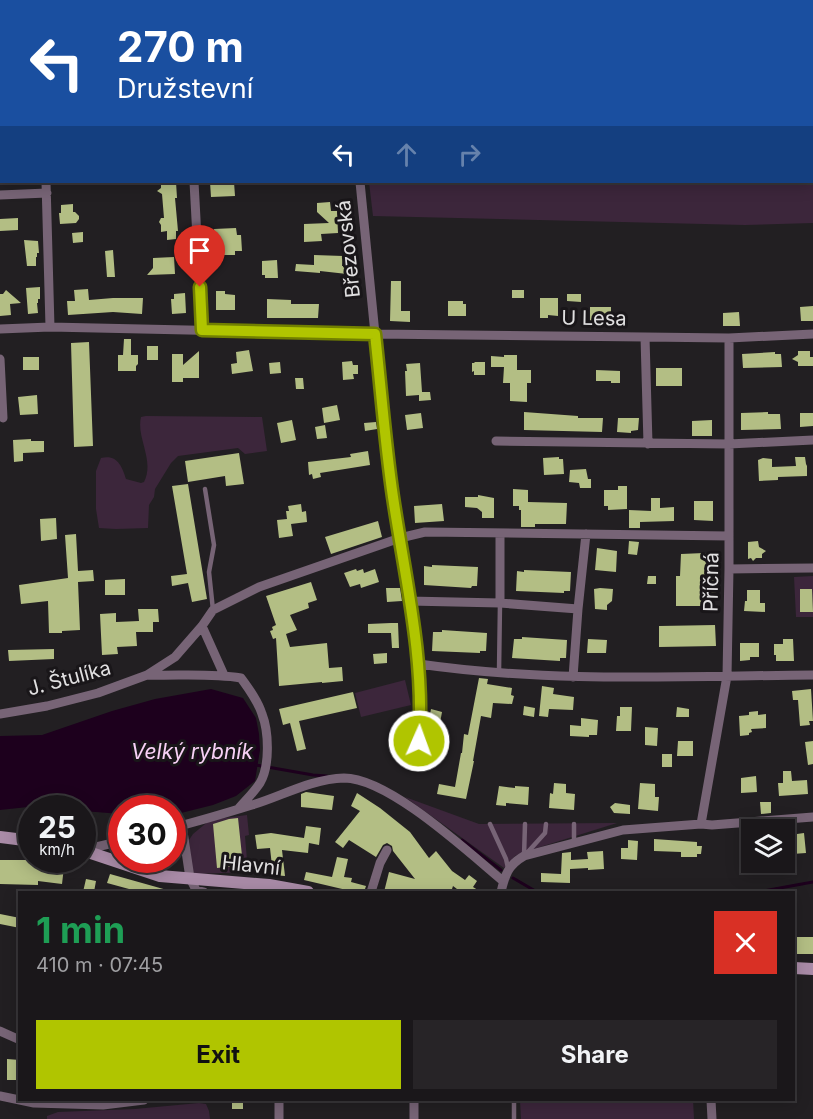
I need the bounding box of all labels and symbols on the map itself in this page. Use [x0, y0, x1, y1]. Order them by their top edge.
street label: Březovská [331, 199, 365, 299]
pin [174, 225, 225, 287]
street label: U Lesa [561, 305, 627, 331]
street label: Příčná [698, 552, 724, 612]
street label: J. Štulíka [25, 655, 113, 701]
position arrow [387, 709, 451, 773]
water label: Velký rybník [131, 739, 253, 764]
speed limit sign: 30 [108, 795, 186, 873]
street label: Hlavní [221, 850, 282, 880]

